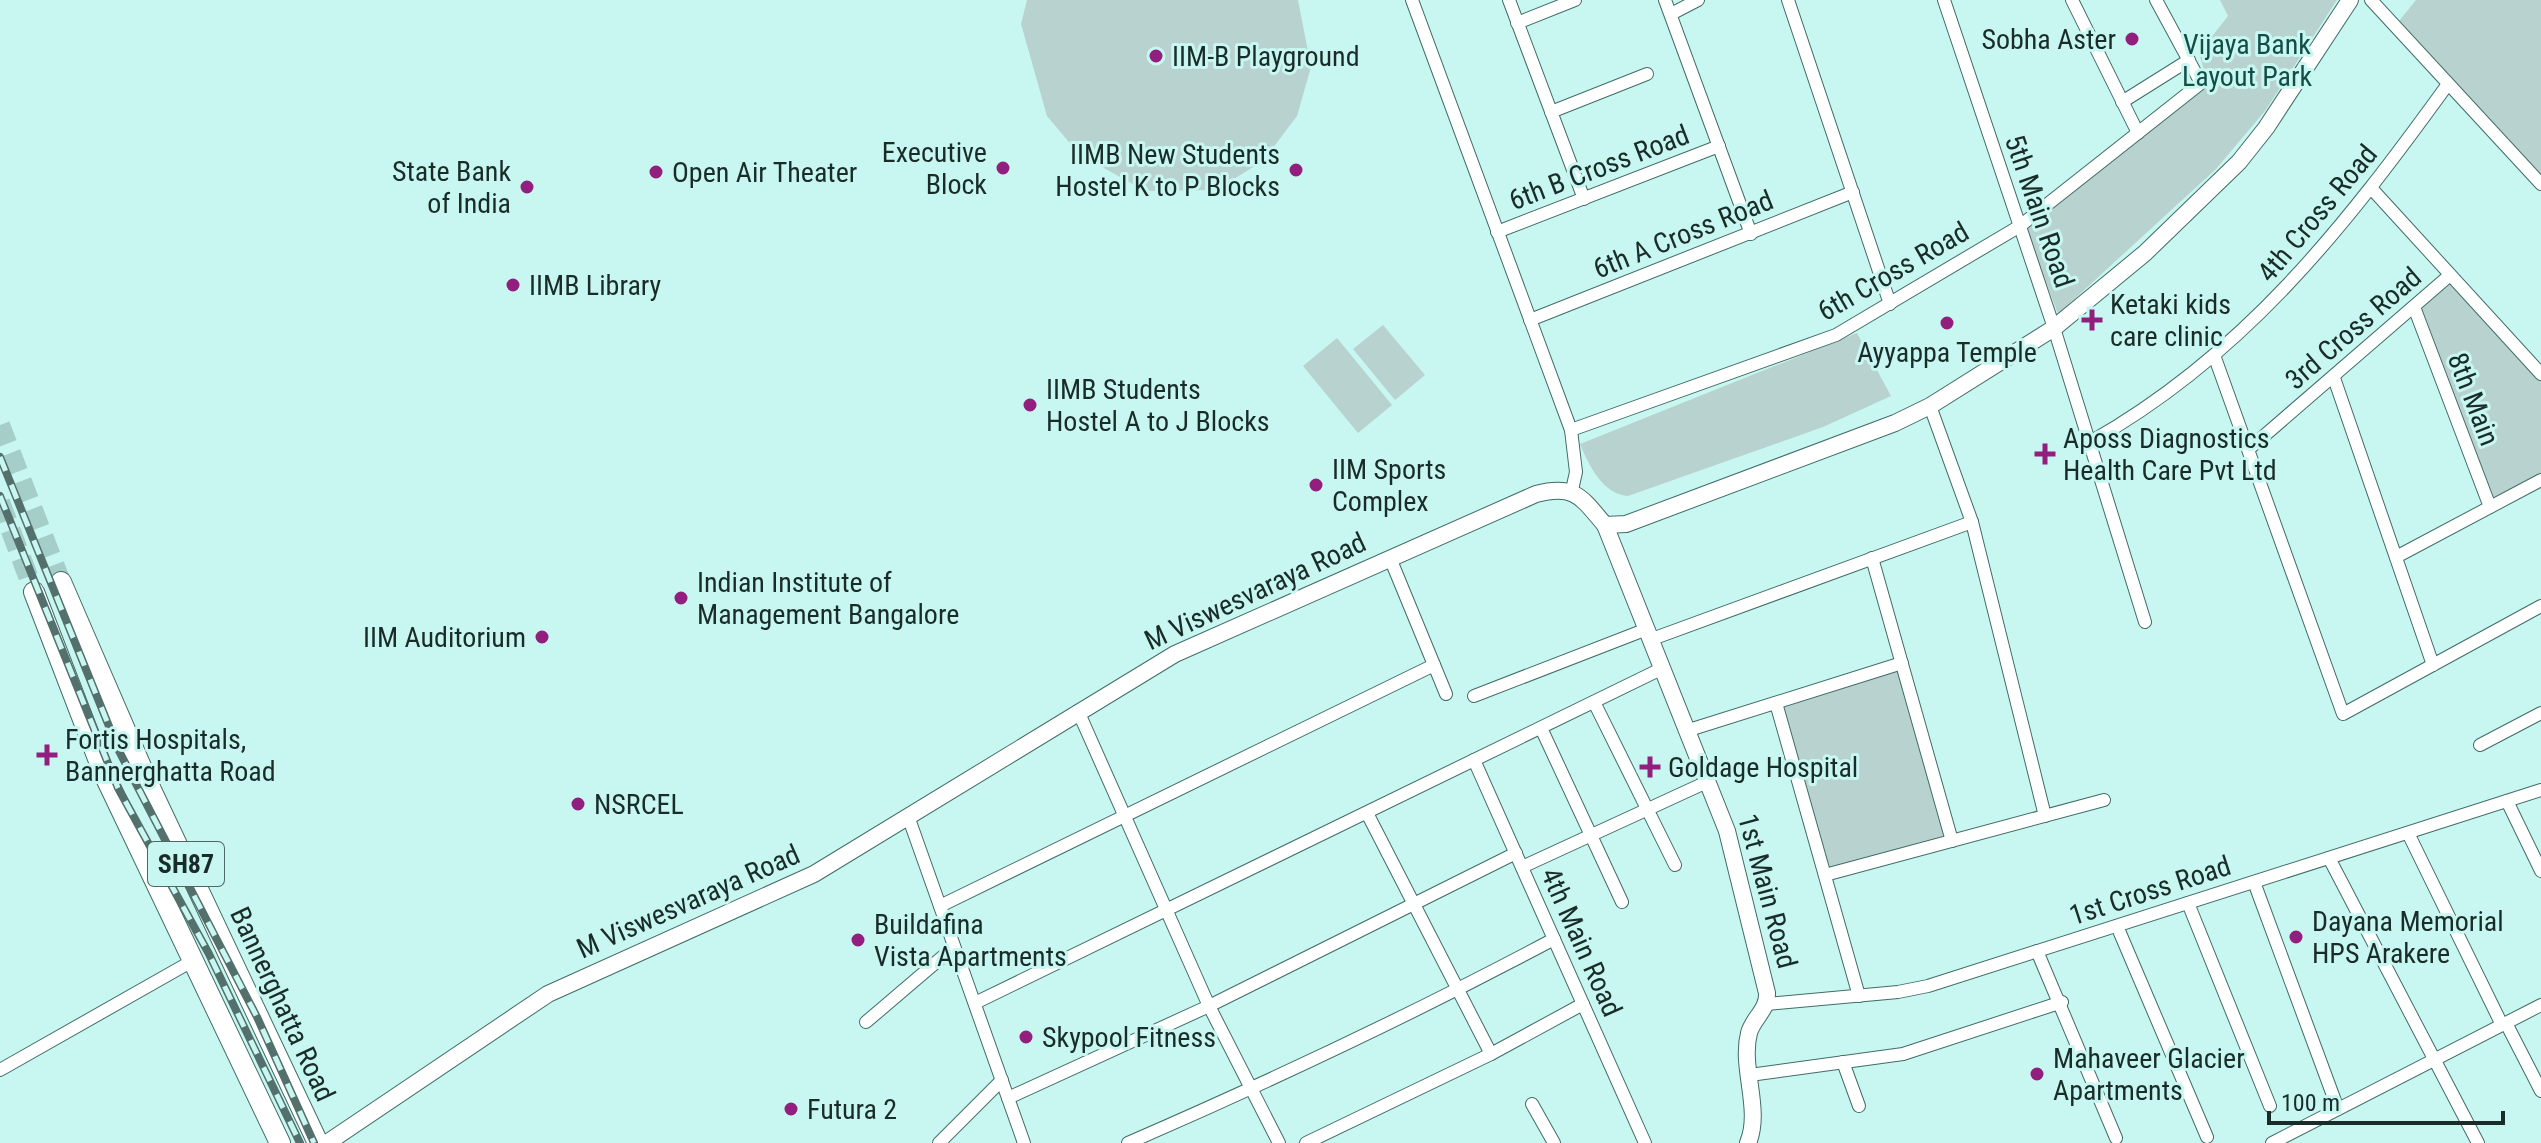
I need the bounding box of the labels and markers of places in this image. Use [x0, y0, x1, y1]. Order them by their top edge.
place label: Sobha Aster [1981, 23, 2116, 56]
marker: Sobha Aster [2123, 30, 2141, 48]
place label: IIM-B Playground [1172, 40, 1360, 73]
marker: IIM-B Playground [1147, 47, 1165, 65]
place label: Executive Block [882, 136, 987, 201]
place label: IIMB New Students Hostel K to P Blocks [1055, 138, 1280, 203]
place label: State Bank of India [392, 155, 511, 220]
place label: Open Air Theater [672, 156, 857, 189]
marker: Executive Block [994, 159, 1012, 177]
marker: IIMB New Students Hostel K to P Blocks [1287, 161, 1305, 179]
marker: Open Air Theater [647, 163, 665, 181]
marker: State Bank of India [518, 178, 536, 196]
place label: IIMB Library [529, 269, 662, 302]
marker: IIMB Library [504, 276, 522, 294]
place label: Ketaki kids care clinic [2110, 288, 2231, 353]
marker: Ketaki kids care clinic [2081, 309, 2103, 331]
marker: Ayyappa Temple [1938, 314, 1956, 332]
place label: Ayyappa Temple [1857, 336, 2037, 369]
place label: IIMB Students Hostel A to J Blocks [1046, 373, 1270, 438]
marker: IIMB Students Hostel A to J Blocks [1021, 396, 1039, 414]
place label: Aposs Diagnostics Health Care Pvt Ltd [2063, 422, 2277, 487]
marker: Aposs Diagnostics Health Care Pvt Ltd [2034, 443, 2056, 465]
place label: IIM Sports Complex [1332, 453, 1446, 518]
marker: IIM Sports Complex [1307, 476, 1325, 494]
place label: Indian Institute of Management Bangalore [697, 566, 959, 631]
marker: Indian Institute of Management Bangalore [672, 589, 690, 607]
place label: IIM Auditorium [363, 621, 526, 654]
marker: IIM Auditorium [533, 628, 551, 646]
place label: Fortis Hospitals, Bannerghatta Road [65, 723, 276, 788]
marker: Fortis Hospitals, Bannerghatta Road [36, 744, 58, 766]
place label: Goldage Hospital [1668, 751, 1858, 784]
marker: Goldage Hospital [1639, 756, 1661, 778]
place label: NSRCEL [594, 788, 684, 821]
marker: NSRCEL [569, 795, 587, 813]
place label: Dayana Memorial HPS Arakere [2312, 905, 2504, 970]
place label: Buildafina Vista Apartments [874, 908, 1067, 973]
marker: Dayana Memorial HPS Arakere [2287, 928, 2305, 946]
marker: Buildafina Vista Apartments [849, 931, 867, 949]
place label: Skypool Fitness [1042, 1021, 1216, 1054]
marker: Skypool Fitness [1017, 1028, 1035, 1046]
place label: Mahaveer Glacier Apartments [2053, 1042, 2245, 1107]
marker: Mahaveer Glacier Apartments [2028, 1065, 2046, 1083]
place label: Futura 2 [807, 1093, 897, 1126]
marker: Futura 2 [782, 1100, 800, 1118]

